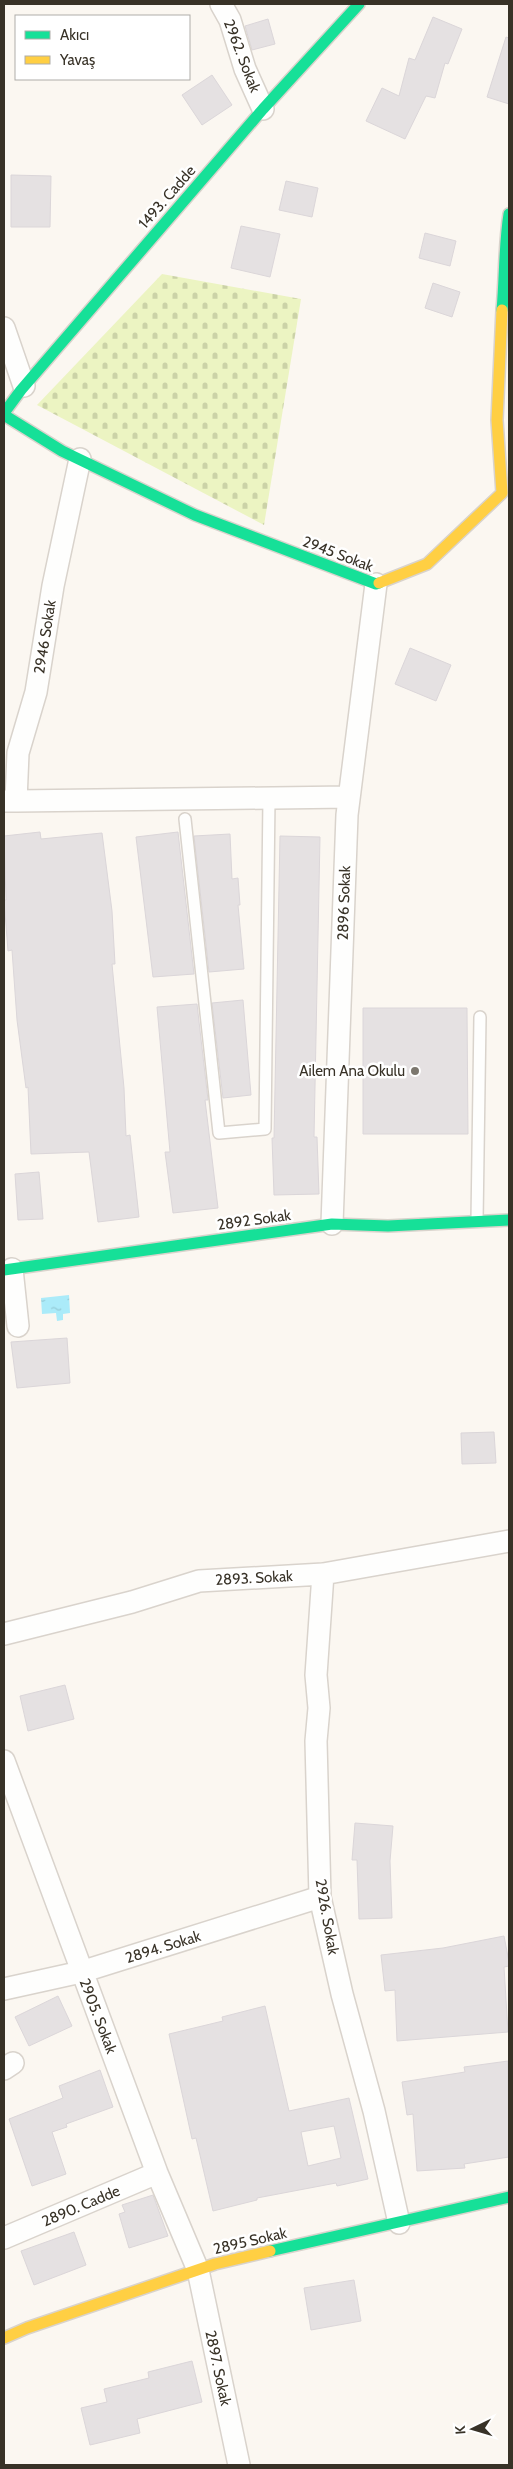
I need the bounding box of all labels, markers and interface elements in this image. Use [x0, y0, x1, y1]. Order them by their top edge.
legend [15, 15, 190, 80]
street label: 2962. Sokak [220, 17, 264, 95]
text: Akıcı [60, 26, 89, 44]
text: Yavaş [59, 51, 95, 69]
street label: 1493. Cadde [135, 162, 199, 232]
street label: 2945 Sokak [300, 532, 376, 576]
street label: 2946 Sokak [30, 599, 60, 675]
street label: 2896 Sokak [334, 865, 354, 941]
place label: Ailem Ana Okulu [299, 1062, 405, 1080]
marker: Ailem Ana Okulu [409, 1065, 421, 1077]
street label: 2892 Sokak [216, 1206, 292, 1234]
street label: 2893. Sokak [215, 1567, 294, 1589]
street label: 2926. Sokak [311, 1878, 343, 1957]
street label: 2894. Sokak [123, 1927, 203, 1967]
street label: 2905. Sokak [75, 1976, 121, 2056]
street label: 2890. Cadde [39, 2181, 123, 2230]
street label: 2895 Sokak [212, 2224, 289, 2258]
street label: 2897. Sokak [201, 2329, 235, 2408]
north arrow [448, 2404, 498, 2454]
text: K [451, 2425, 469, 2435]

